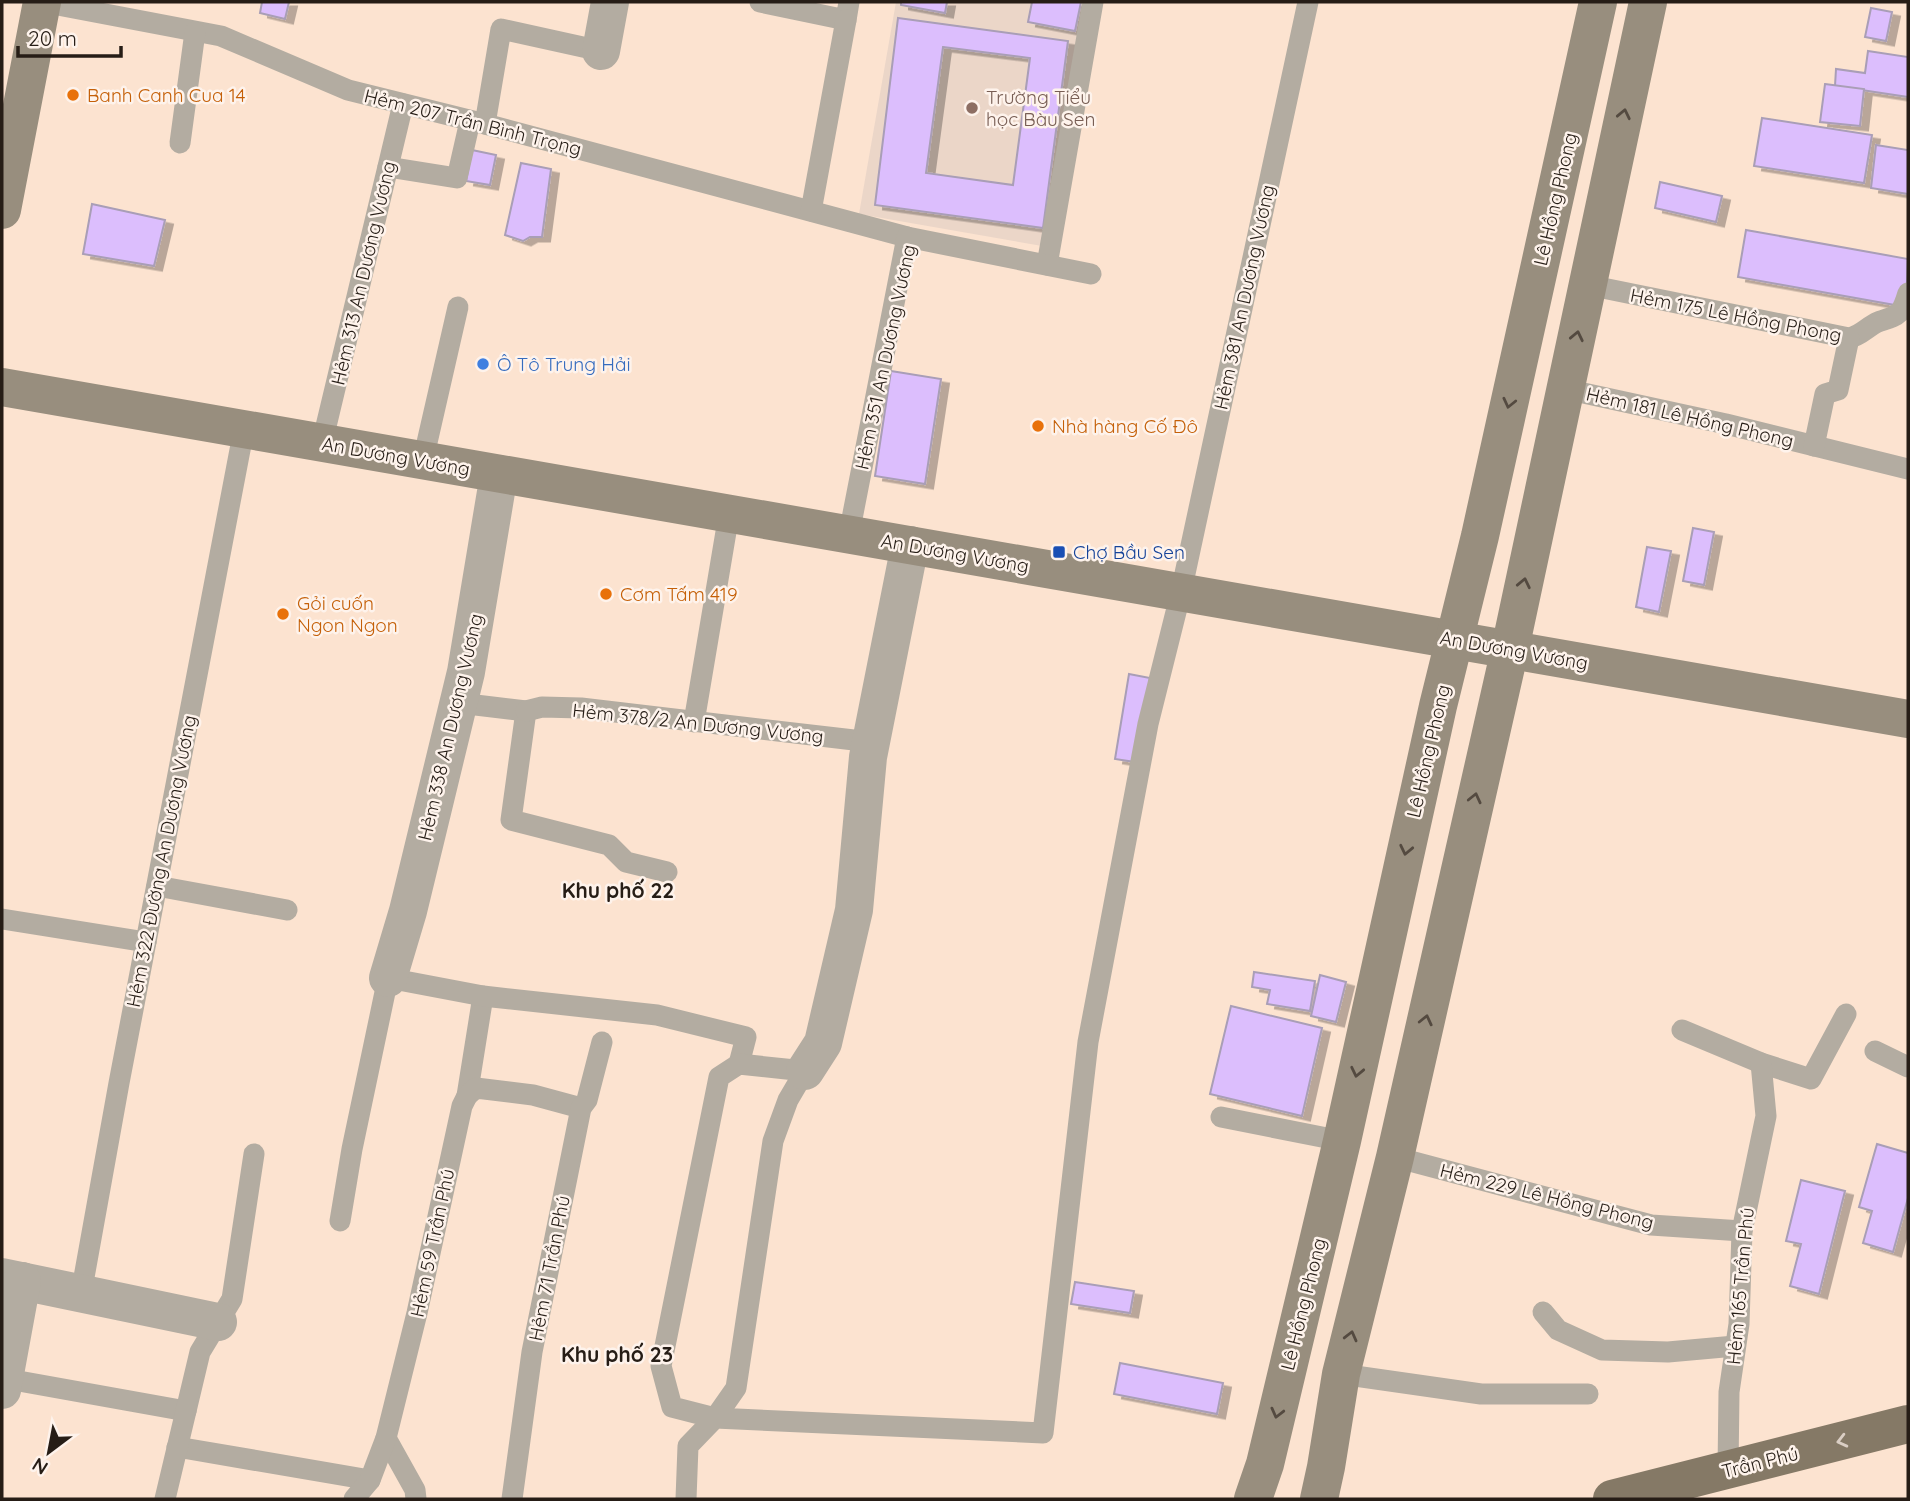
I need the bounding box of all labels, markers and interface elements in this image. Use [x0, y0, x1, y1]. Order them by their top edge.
scale bar [18, 14, 121, 58]
text: 20 m [28, 25, 77, 51]
place label: Banh Canh Cua 14 [87, 83, 245, 107]
street label: Hẻm 207 Trần Bình Trọng [362, 83, 584, 161]
place label: Trường Tiểu học Bàu Sen [986, 85, 1095, 131]
marker: Banh Canh Cua 14 [65, 87, 81, 103]
marker: Trường Tiểu học Bàu Sen [964, 100, 980, 116]
one-way arrow [1615, 108, 1630, 120]
street label: Lê Hồng Phong [1528, 130, 1582, 268]
street label: Hẻm 313 An Dương Vương [326, 159, 400, 387]
street label: Hẻm 381 An Dương Vương [1208, 182, 1280, 412]
street label: Hẻm 351 An Dương Vương [849, 242, 921, 472]
street label: Hẻm 175 Lê Hồng Phong [1628, 283, 1844, 347]
one-way arrow [1568, 330, 1583, 342]
place label: Ô Tô Trung Hải [497, 352, 631, 376]
marker: Ô Tô Trung Hải [475, 356, 491, 372]
street label: Hẻm 181 Lê Hồng Phong [1584, 381, 1796, 453]
one-way arrow [1503, 397, 1517, 409]
place label: Nhà hàng Cố Đô [1052, 414, 1198, 438]
marker: Nhà hàng Cố Đô [1030, 418, 1046, 434]
street label: An Dương Vương [320, 431, 472, 481]
street label: An Dương Vương [879, 528, 1031, 578]
place label: Chợ Bầu Sen [1073, 540, 1185, 564]
marker: Chợ Bầu Sen [1051, 544, 1067, 560]
one-way arrow [1516, 577, 1531, 589]
place label: Cơm Tấm 419 [620, 582, 738, 606]
marker: Cơm Tấm 419 [598, 586, 614, 602]
place label: Gỏi cuốn Ngon Ngon [297, 591, 398, 637]
marker: Gỏi cuốn Ngon Ngon [275, 606, 291, 622]
street label: Hẻm 338 An Dương Vương [412, 611, 488, 843]
street label: An Dương Vương [1438, 625, 1590, 675]
street label: Lê Hồng Phong [1401, 682, 1455, 820]
street label: Hẻm 378/2 An Dương Vương [571, 698, 825, 748]
street label: Hẻm 322 Đường An Dương Vương [121, 713, 201, 1009]
one-way arrow [1467, 792, 1482, 804]
one-way arrow [1400, 844, 1415, 856]
district label: Khu phố 22 [562, 877, 674, 903]
one-way arrow [1418, 1014, 1432, 1026]
one-way arrow [1351, 1066, 1366, 1078]
street label: Hẻm 229 Lê Hồng Phong [1438, 1158, 1656, 1234]
street label: Hẻm 59 Trần Phú [405, 1167, 459, 1319]
street label: Hẻm 71 Trần Phú [523, 1193, 575, 1343]
street label: Hẻm 165 Trần Phú [1721, 1206, 1759, 1366]
street label: Lê Hồng Phong [1275, 1235, 1331, 1373]
one-way arrow [1342, 1330, 1357, 1342]
district label: Khu phố 23 [561, 1341, 673, 1367]
one-way arrow [1271, 1406, 1285, 1418]
north arrow [14, 1417, 84, 1487]
one-way arrow [1836, 1433, 1848, 1447]
street label: Trần Phú [1719, 1441, 1801, 1483]
text: N [28, 1453, 52, 1480]

